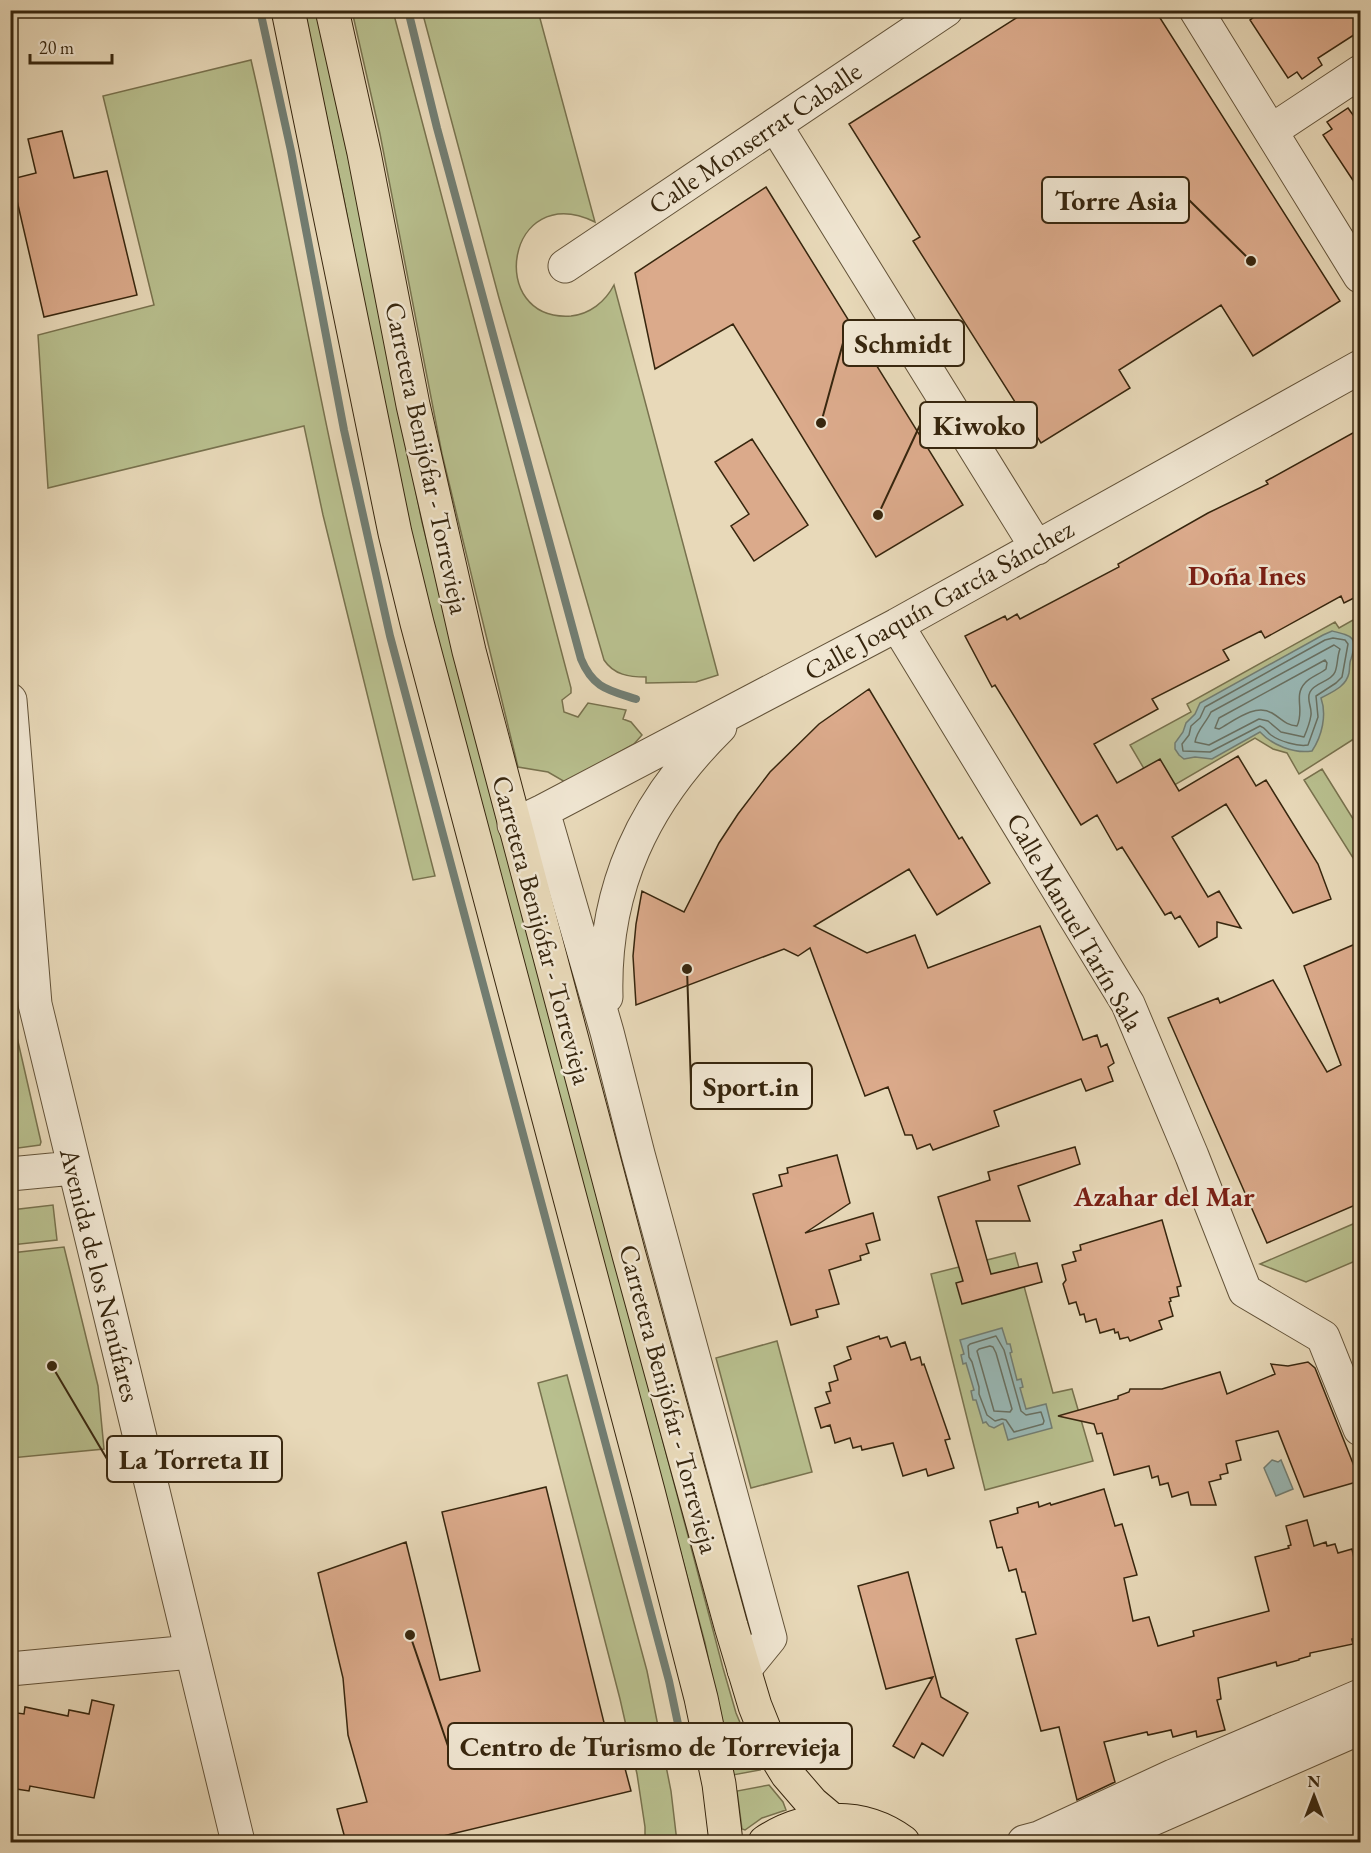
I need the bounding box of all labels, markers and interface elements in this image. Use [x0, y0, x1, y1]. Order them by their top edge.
scale bar [30, 27, 112, 65]
text: 20 m [39, 36, 74, 59]
street label: Calle Monserrat Caballe [641, 53, 868, 222]
callout: Torre Asia [1042, 177, 1189, 223]
text: Torre Asia [1055, 182, 1178, 218]
street label: Carretera Benijófar - Torrevieja [377, 299, 478, 617]
callout: Schmidt [843, 320, 964, 366]
text: Schmidt [854, 325, 952, 361]
callout: Kiwoko [920, 402, 1037, 448]
text: Kiwoko [933, 407, 1025, 443]
street label: Calle Joaquín García Sánchez [798, 511, 1080, 688]
district label: Doña Ines [1188, 557, 1306, 593]
street label: Carretera Benijófar - Torrevieja [484, 772, 601, 1088]
street label: Calle Manuel Tarín Sala [999, 806, 1152, 1037]
callout: Sport.in [691, 1063, 812, 1109]
text: Sport.in [703, 1068, 799, 1104]
street label: Avenida de los Nenúfares [52, 1143, 149, 1405]
district label: Azahar del Mar [1073, 1178, 1255, 1214]
street label: Carretera Benijófar - Torrevieja [611, 1241, 728, 1557]
callout: La Torreta II [107, 1436, 282, 1482]
text: La Torreta II [119, 1441, 269, 1477]
callout: Centro de Turismo de Torrevieja [448, 1723, 852, 1769]
text: Centro de Turismo de Torrevieja [460, 1728, 841, 1764]
north arrow [1284, 1766, 1344, 1826]
text: N [1308, 1771, 1321, 1792]

